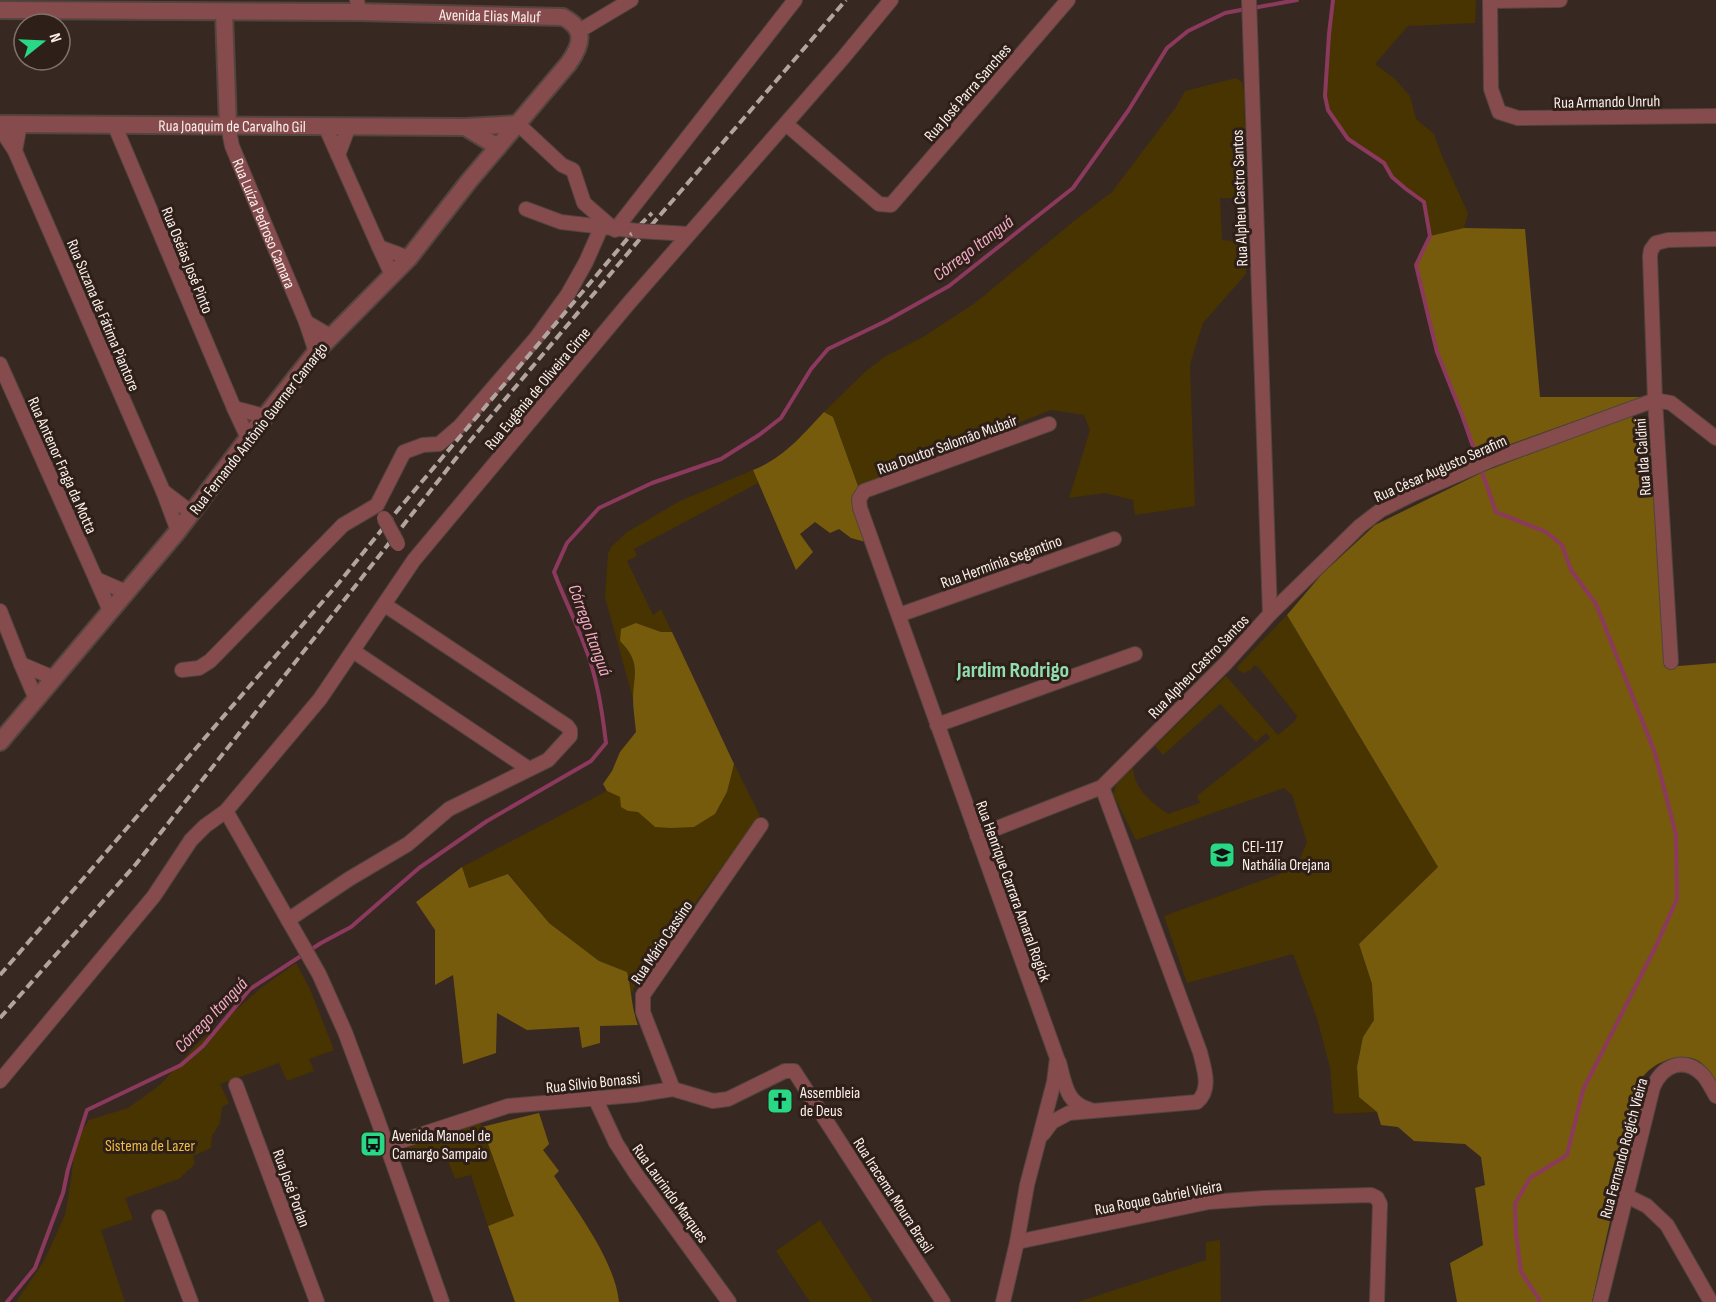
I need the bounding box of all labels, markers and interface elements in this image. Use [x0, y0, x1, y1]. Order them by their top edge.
street label: Avenida Elias Maluf [438, 6, 541, 27]
north arrow [12, 12, 72, 72]
text: N [44, 31, 65, 45]
street label: Rua José Parra Sanches [921, 40, 1016, 146]
street label: Rua Armando Unruh [1554, 92, 1660, 113]
street label: Rua Joaquim de Carvalho Gil [158, 117, 306, 137]
street label: Rua Alpheu Castro Santos [1229, 129, 1252, 267]
street label: Rua Luíza Pedroso Camara [227, 156, 299, 292]
street label: Rua Oséias José Pinto [157, 205, 217, 317]
water label: Córrego Itanguá [929, 211, 1018, 286]
street label: Rua Suzana de Fátima Piantore [62, 237, 143, 394]
street label: Rua Eugênia de Oliveira Cirne [481, 324, 595, 454]
street label: Rua Fernando Antônio Guerner Camargo [186, 339, 332, 519]
street label: Rua Antenor Fraga da Motta [23, 394, 100, 537]
street label: Rua Doutor Salomão Mubair [875, 411, 1020, 480]
street label: Rua Ida Caldini [1631, 418, 1656, 496]
street label: Rua César Augusto Serafim [1371, 432, 1510, 507]
street label: Rua Hermínia Segantino [938, 532, 1065, 593]
water label: Córrego Itanguá [563, 582, 616, 679]
street label: Rua Alpheu Castro Santos [1145, 611, 1254, 723]
district label: Jardim Rodrigo [956, 657, 1069, 684]
street label: Rua Henrique Carrara Amaral Rogick [971, 798, 1054, 985]
place label: CEI-117 Nathália Orejana [1242, 838, 1330, 875]
school or university icon: CEI-117 Nathália Orejana [1207, 840, 1237, 870]
street label: Rua Mário Cassino [627, 897, 697, 988]
water label: Córrego Itanguá [171, 973, 253, 1057]
street label: Rua Sílvio Bonassi [545, 1069, 641, 1098]
street label: Rua Fernando Rogich Vieira [1597, 1076, 1652, 1221]
place label: Assembleia de Deus [799, 1084, 860, 1121]
church icon: Assembleia de Deus [765, 1086, 795, 1116]
place label: Avenida Manoel de Camargo Sampaio [391, 1127, 491, 1164]
bus stop icon: Avenida Manoel de Camargo Sampaio [358, 1129, 388, 1159]
street label: Rua Iracema Moura Brasil [848, 1135, 937, 1257]
park label: Sistema de Lazer [105, 1137, 195, 1156]
street label: Rua Laurindo Marques [628, 1141, 712, 1247]
street label: Rua José Porlan [268, 1147, 313, 1230]
street label: Rua Roque Gabriel Vieira [1093, 1177, 1224, 1220]

